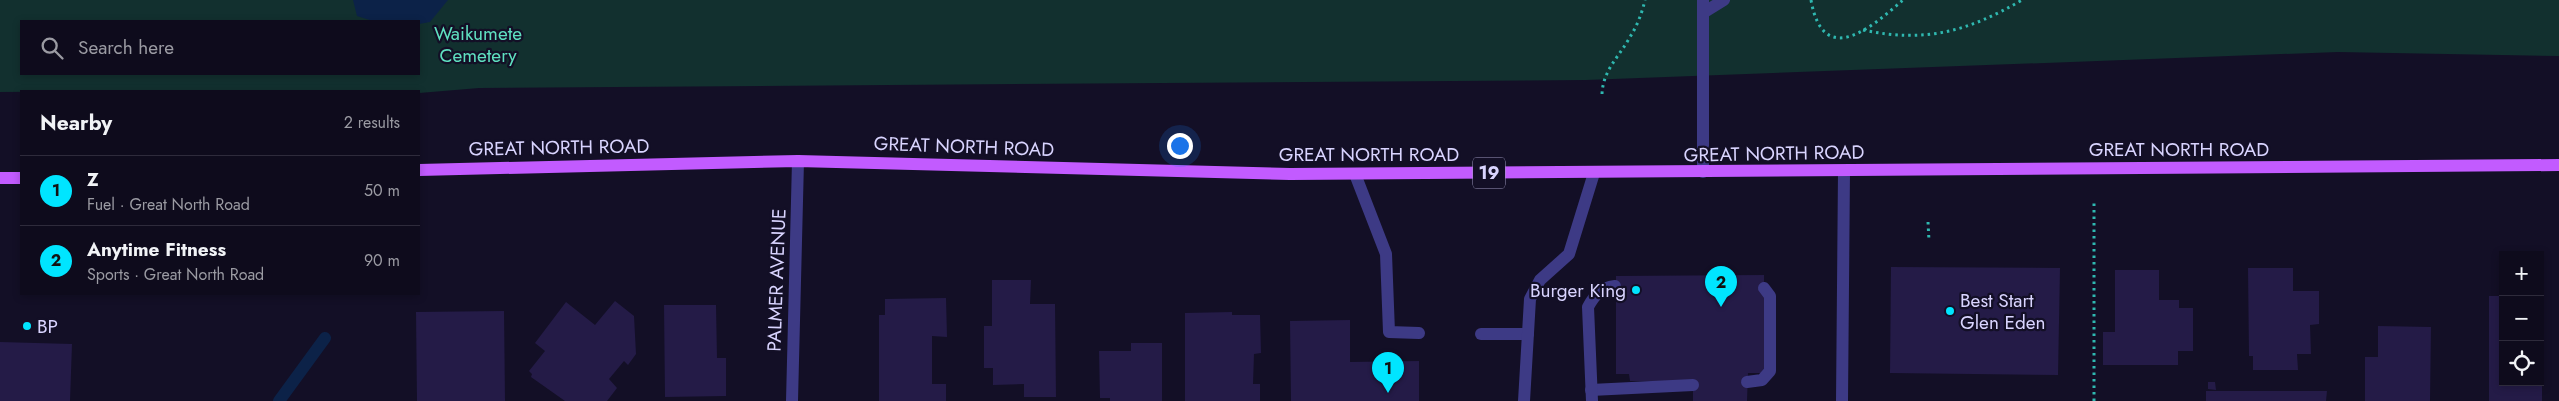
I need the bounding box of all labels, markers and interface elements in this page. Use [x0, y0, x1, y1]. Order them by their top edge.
search box [20, 20, 420, 75]
park label: Waikumete Cemetery [434, 20, 522, 69]
icon: search [38, 34, 66, 62]
text: Search here [78, 34, 174, 61]
text: Nearby [40, 108, 112, 138]
text: 2 results [344, 111, 400, 134]
street label: GREAT NORTH ROAD [873, 130, 1055, 163]
street label: GREAT NORTH ROAD [468, 132, 650, 163]
your location [1167, 133, 1193, 159]
street label: GREAT NORTH ROAD [2089, 136, 2269, 163]
street label: GREAT NORTH ROAD [1683, 138, 1865, 169]
street label: GREAT NORTH ROAD [1279, 141, 1459, 168]
road number: 19 [1473, 158, 1505, 188]
text: Z [87, 166, 99, 193]
text: 1 [52, 179, 60, 202]
text: 50 m [364, 179, 400, 202]
text: Fuel · Great North Road [87, 193, 250, 216]
street label: PALMER AVENUE [761, 208, 792, 352]
text: Anytime Fitness [87, 236, 226, 263]
text: 2 [51, 249, 61, 272]
text: 90 m [364, 249, 400, 272]
map controls [2499, 251, 2544, 386]
button: + [2499, 251, 2544, 296]
text: Sports · Great North Road [87, 263, 264, 286]
pin: 2 [1705, 266, 1737, 307]
place label: Burger King [1530, 277, 1626, 304]
marker: Burger King [1630, 284, 1642, 296]
place label: Best Start Glen Eden [1960, 287, 2046, 336]
button: − [2499, 296, 2544, 341]
marker: Best Start Glen Eden [1944, 305, 1956, 317]
place label: BP [37, 313, 58, 340]
marker: BP [21, 320, 33, 332]
button: locate [2499, 341, 2544, 386]
pin: 1 [1372, 352, 1404, 393]

